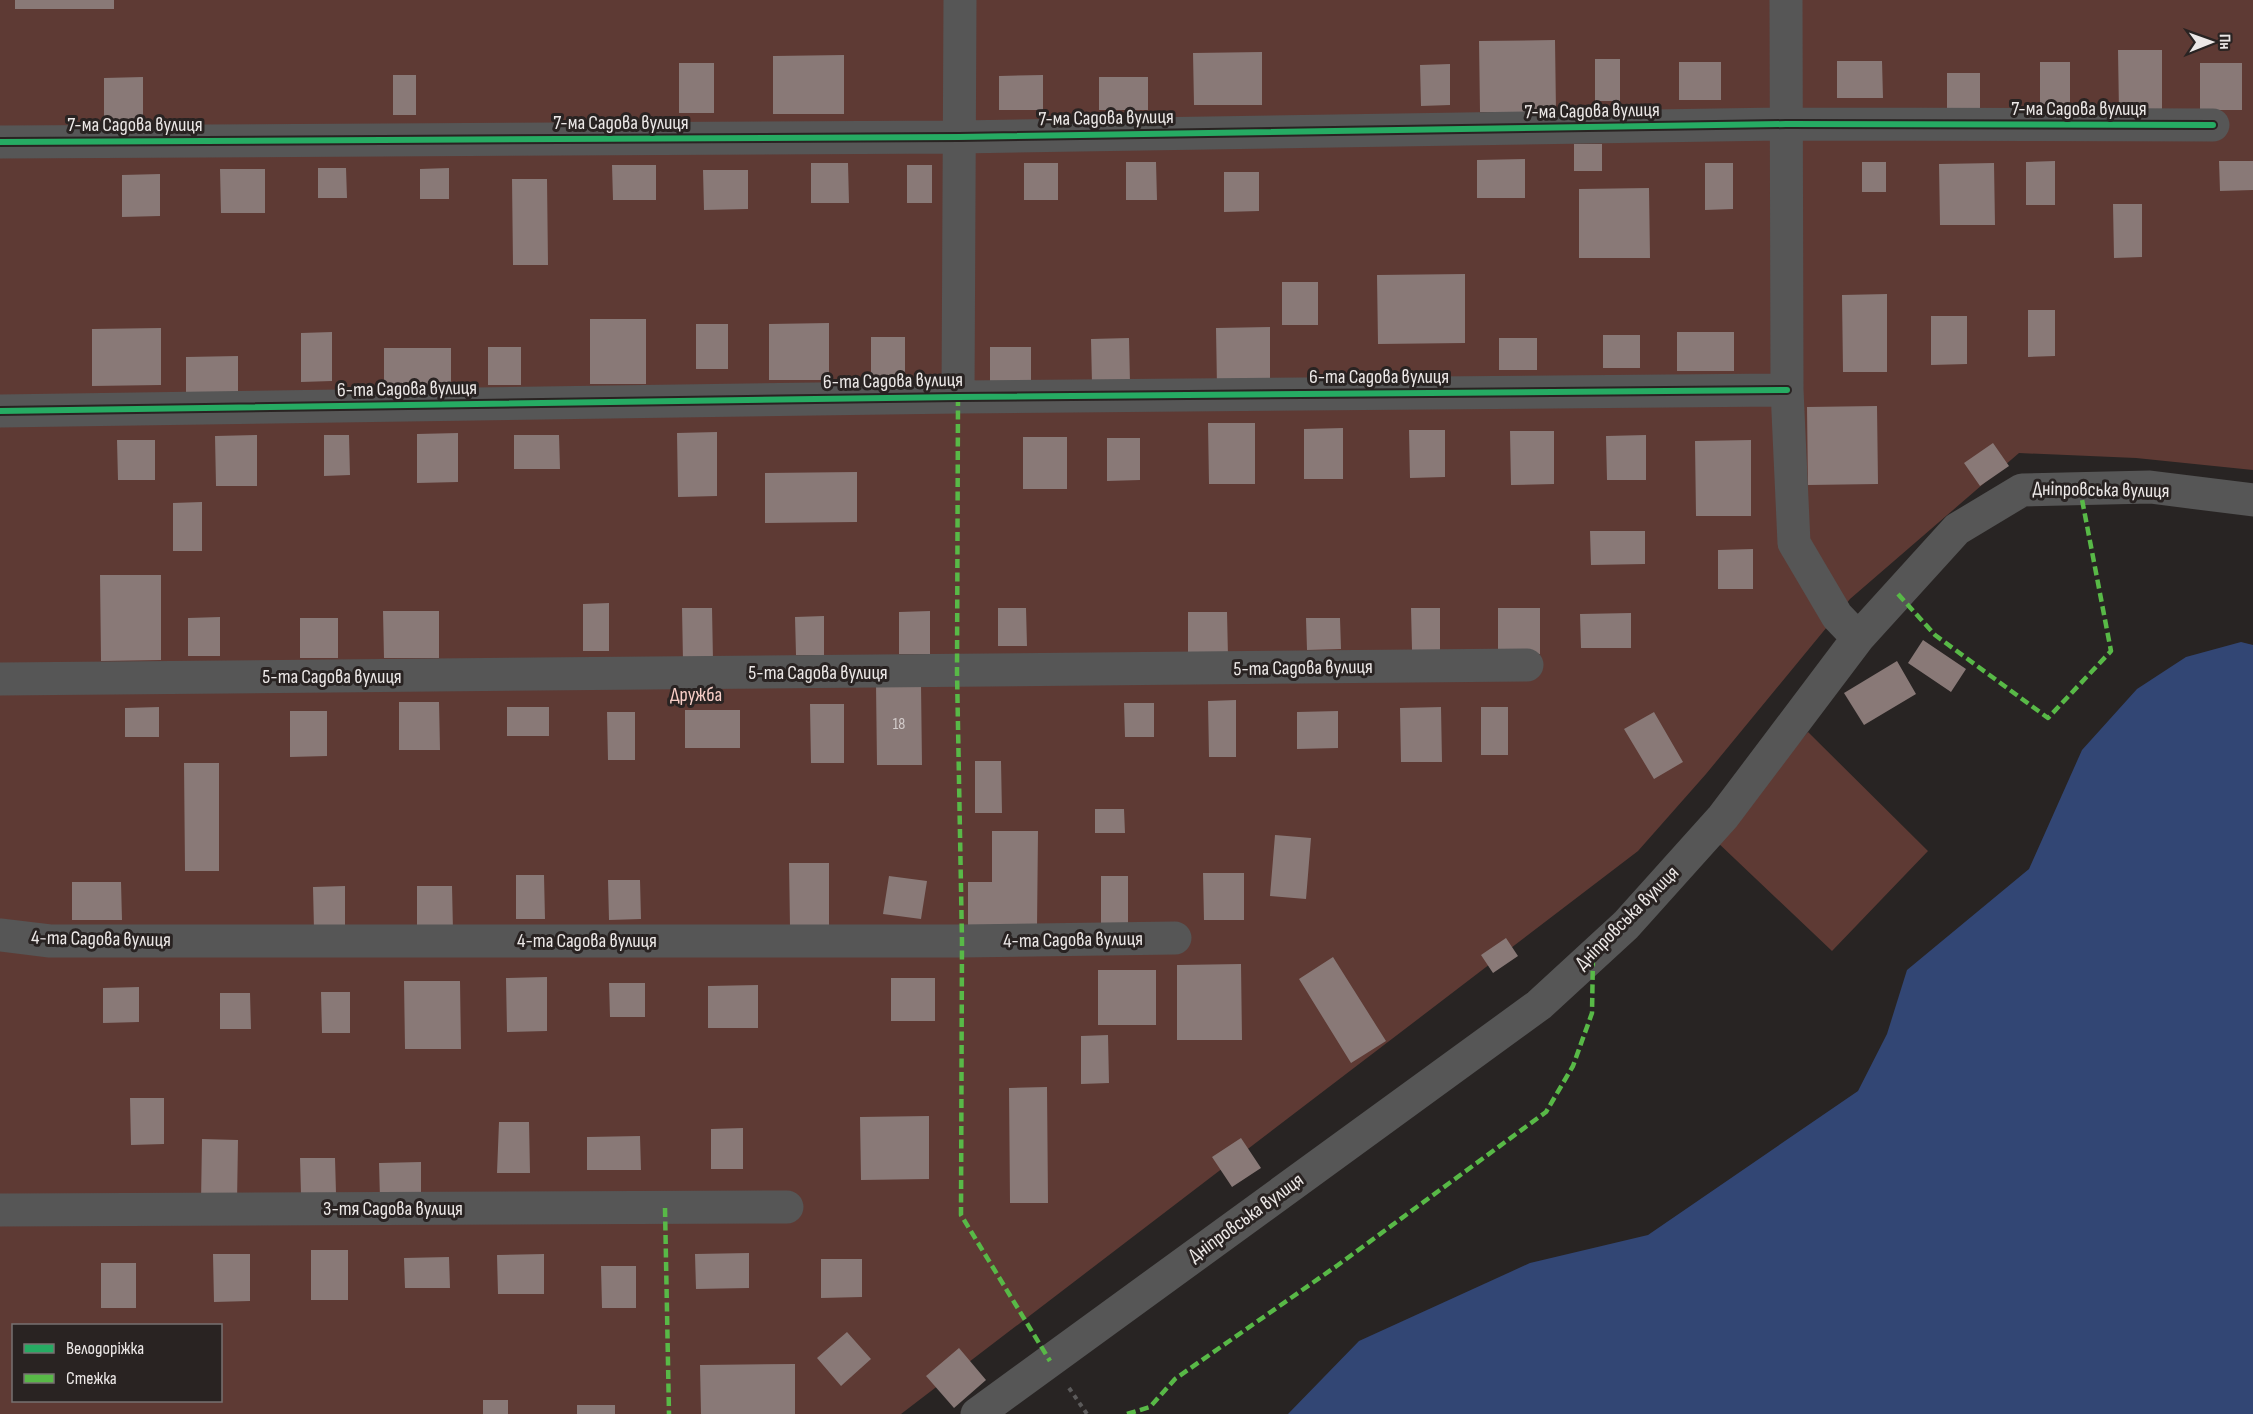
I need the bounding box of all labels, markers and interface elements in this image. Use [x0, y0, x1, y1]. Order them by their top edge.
north arrow [2181, 12, 2241, 72]
text: Пн [2215, 34, 2234, 50]
street label: 7-ма Садова вулиця [2011, 97, 2147, 121]
street label: 7-ма Садова вулиця [1524, 98, 1660, 124]
street label: 7-ма Садова вулиця [1038, 105, 1174, 131]
street label: 7-ма Садова вулиця [553, 111, 689, 135]
street label: 7-ма Садова вулиця [67, 113, 203, 137]
street label: 6-та Садова вулиця [1309, 365, 1449, 389]
street label: 6-та Садова вулиця [823, 368, 963, 394]
street label: 6-та Садова вулиця [337, 376, 477, 402]
street label: Дніпровська вулиця [2032, 477, 2170, 503]
street label: 5-та Садова вулиця [1233, 655, 1373, 681]
street label: 5-та Садова вулиця [748, 661, 888, 685]
street label: 5-та Садова вулиця [262, 665, 402, 689]
park label: Дружба [670, 683, 722, 707]
house number: 18 [893, 715, 905, 734]
street label: Дніпровська вулиця [1570, 861, 1684, 975]
street label: 4-та Садова вулиця [31, 926, 171, 952]
street label: 4-та Садова вулиця [1003, 927, 1143, 953]
street label: 4-та Садова вулиця [517, 929, 657, 953]
street label: Дніпровська вулиця [1184, 1168, 1308, 1268]
street label: 3-тя Садова вулиця [323, 1197, 463, 1221]
legend [12, 1324, 222, 1402]
text: Велодоріжка [66, 1338, 144, 1359]
text: Стежка [66, 1368, 117, 1389]

